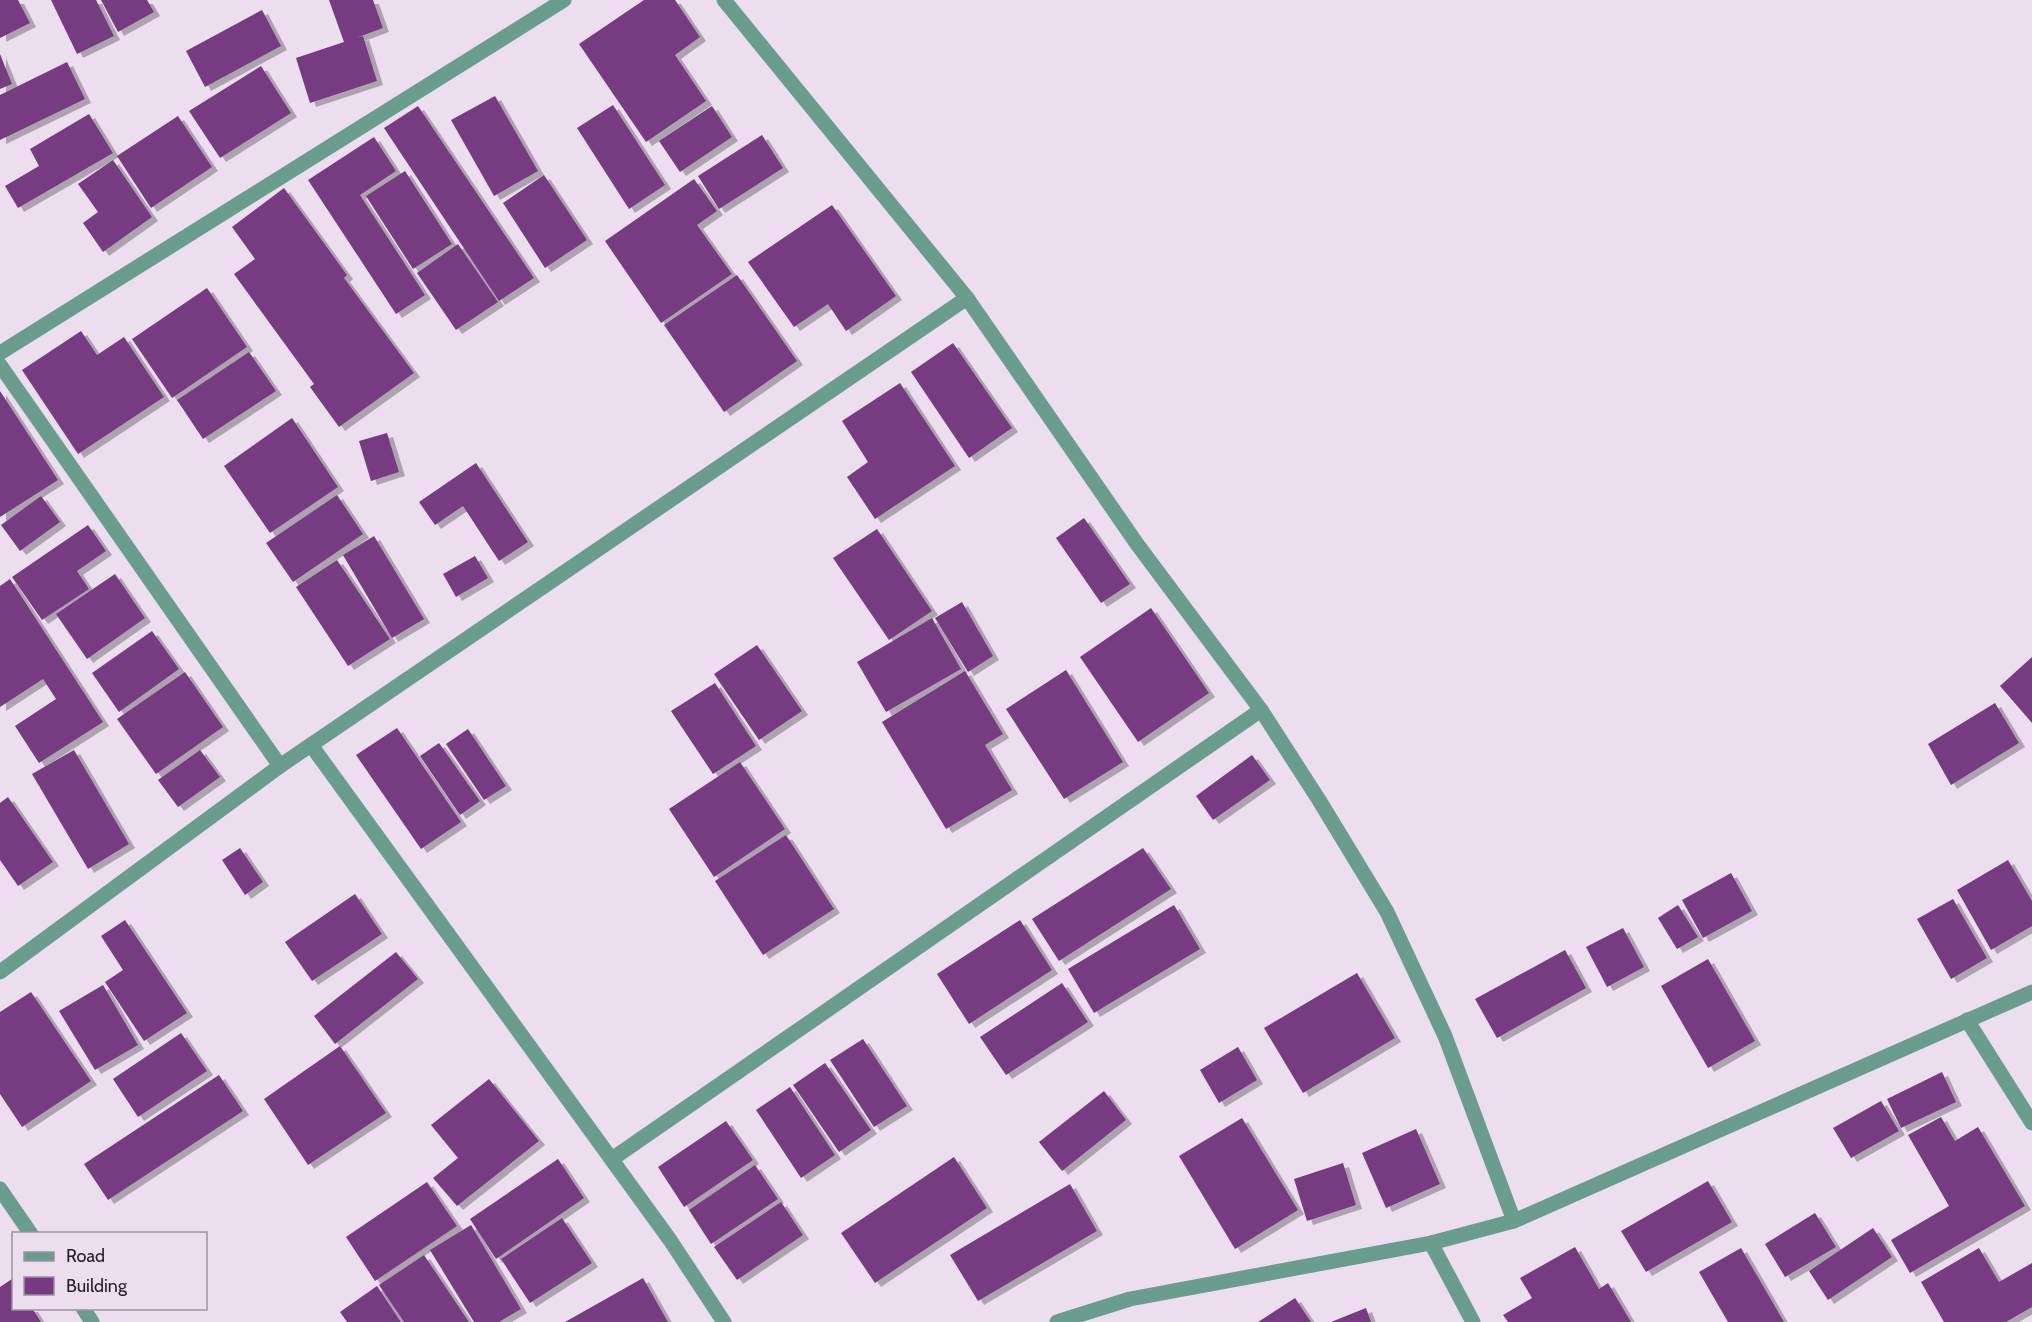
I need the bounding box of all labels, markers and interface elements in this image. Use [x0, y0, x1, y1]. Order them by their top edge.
legend [12, 1232, 207, 1310]
text: Road [66, 1245, 105, 1267]
text: Building [66, 1275, 128, 1297]

